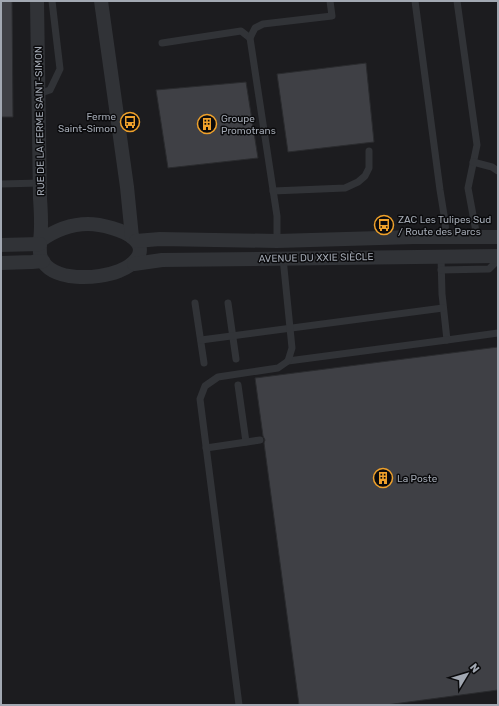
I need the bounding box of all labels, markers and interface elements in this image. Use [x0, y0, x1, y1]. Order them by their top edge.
street label: RUE DE LA FERME SAINT-SIMON [33, 46, 47, 196]
place label: Ferme Saint-Simon [58, 111, 116, 135]
bus stop icon: Ferme Saint-Simon [119, 111, 141, 133]
building icon: Groupe Promotrans [196, 113, 218, 135]
place label: Groupe Promotrans [221, 113, 276, 137]
bus stop icon: ZAC Les Tulipes Sud / Route des Parcs [373, 214, 395, 236]
place label: ZAC Les Tulipes Sud / Route des Parcs [398, 214, 491, 238]
street label: AVENUE DU XXIE SIÈCLE [258, 251, 374, 265]
building icon: La Poste [372, 467, 394, 489]
place label: La Poste [397, 473, 438, 485]
north arrow [447, 654, 487, 694]
text: N [467, 661, 482, 675]

